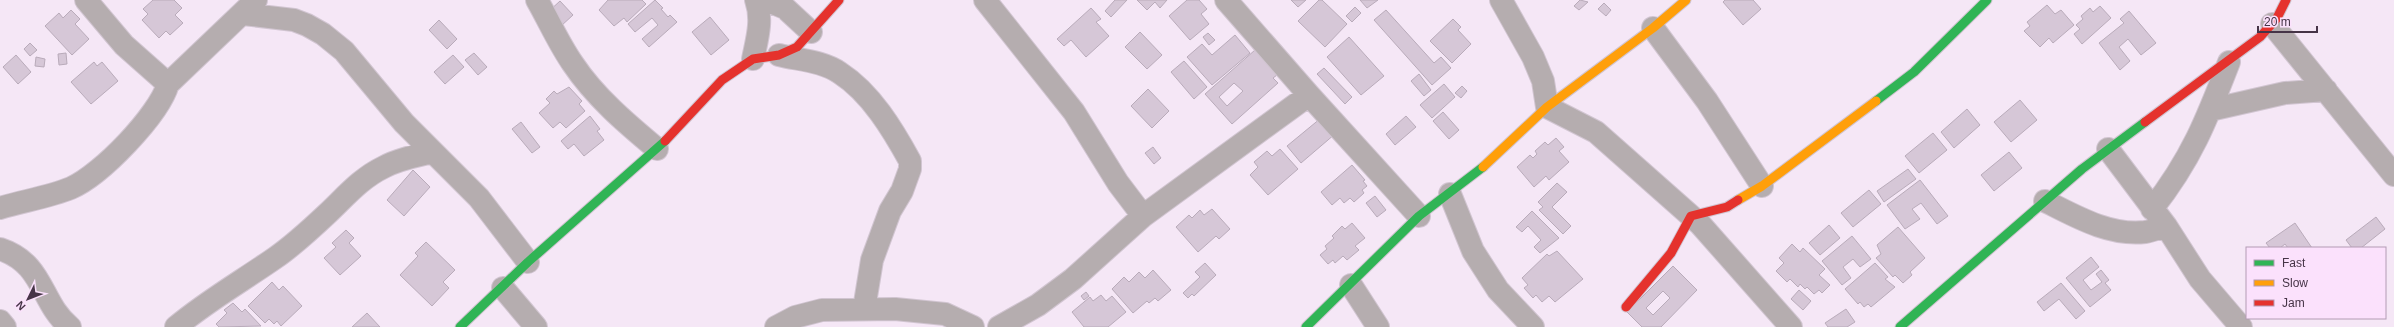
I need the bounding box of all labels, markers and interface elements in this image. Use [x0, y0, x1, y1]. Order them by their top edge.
scale bar [2258, 8, 2317, 34]
text: 20 m [2264, 15, 2291, 29]
legend [2246, 247, 2386, 319]
text: Fast [2282, 256, 2306, 270]
text: Slow [2282, 276, 2308, 290]
north arrow [8, 279, 48, 319]
text: Jam [2282, 296, 2305, 310]
text: N [14, 299, 28, 313]

